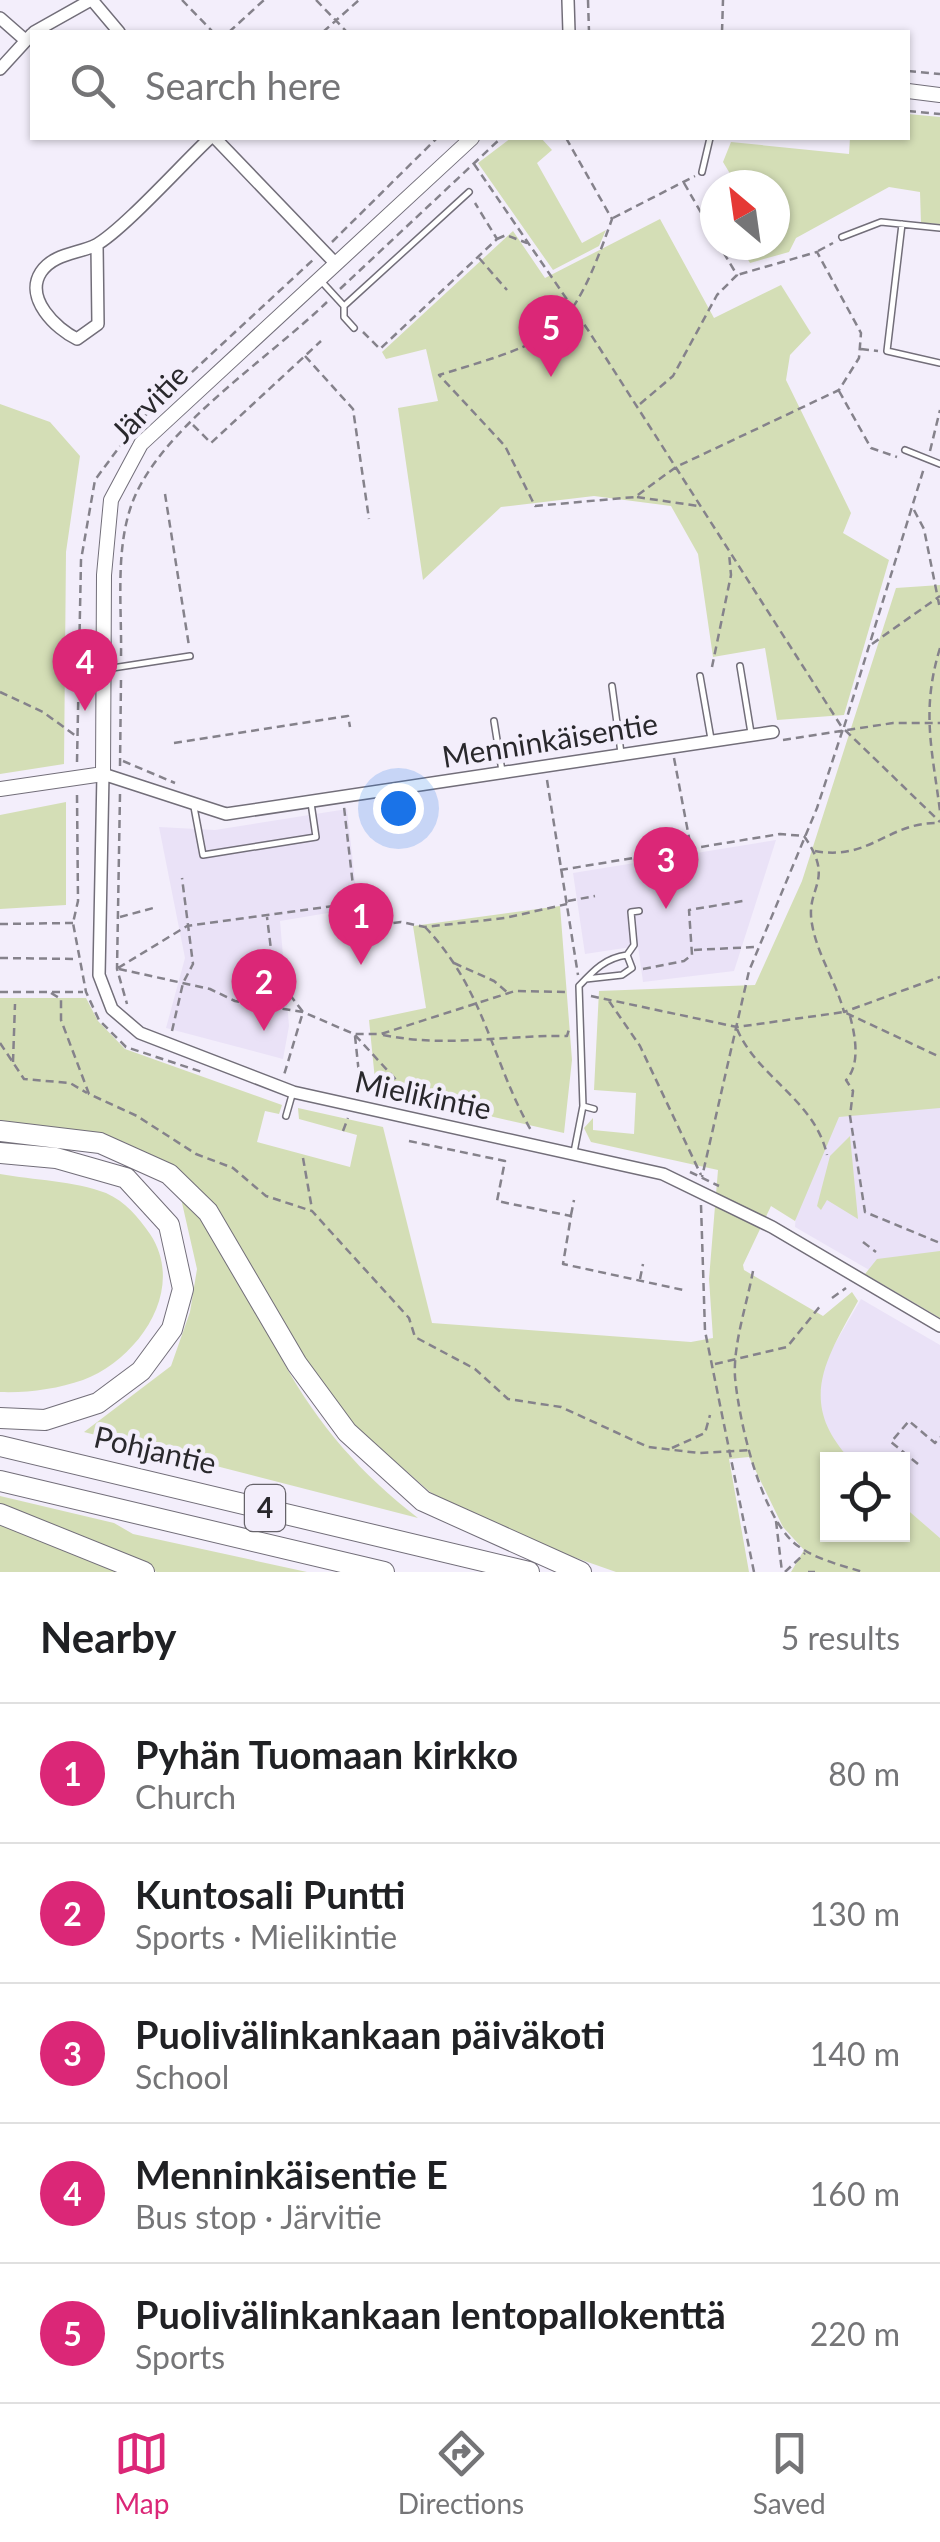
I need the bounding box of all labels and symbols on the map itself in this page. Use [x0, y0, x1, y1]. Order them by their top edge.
north arrow [700, 170, 790, 260]
pin: 5 [518, 294, 584, 377]
street label: Järvitie [103, 356, 194, 449]
pin: 4 [52, 628, 118, 711]
street label: Menninkäisentie [439, 704, 660, 774]
your location [373, 783, 424, 834]
pin: 3 [634, 826, 698, 909]
pin: 1 [328, 882, 394, 965]
pin: 2 [232, 948, 296, 1031]
street label: Mielikintie [352, 1062, 495, 1126]
street label: Pohjantie [91, 1418, 220, 1481]
road number: 4 [245, 1485, 285, 1531]

